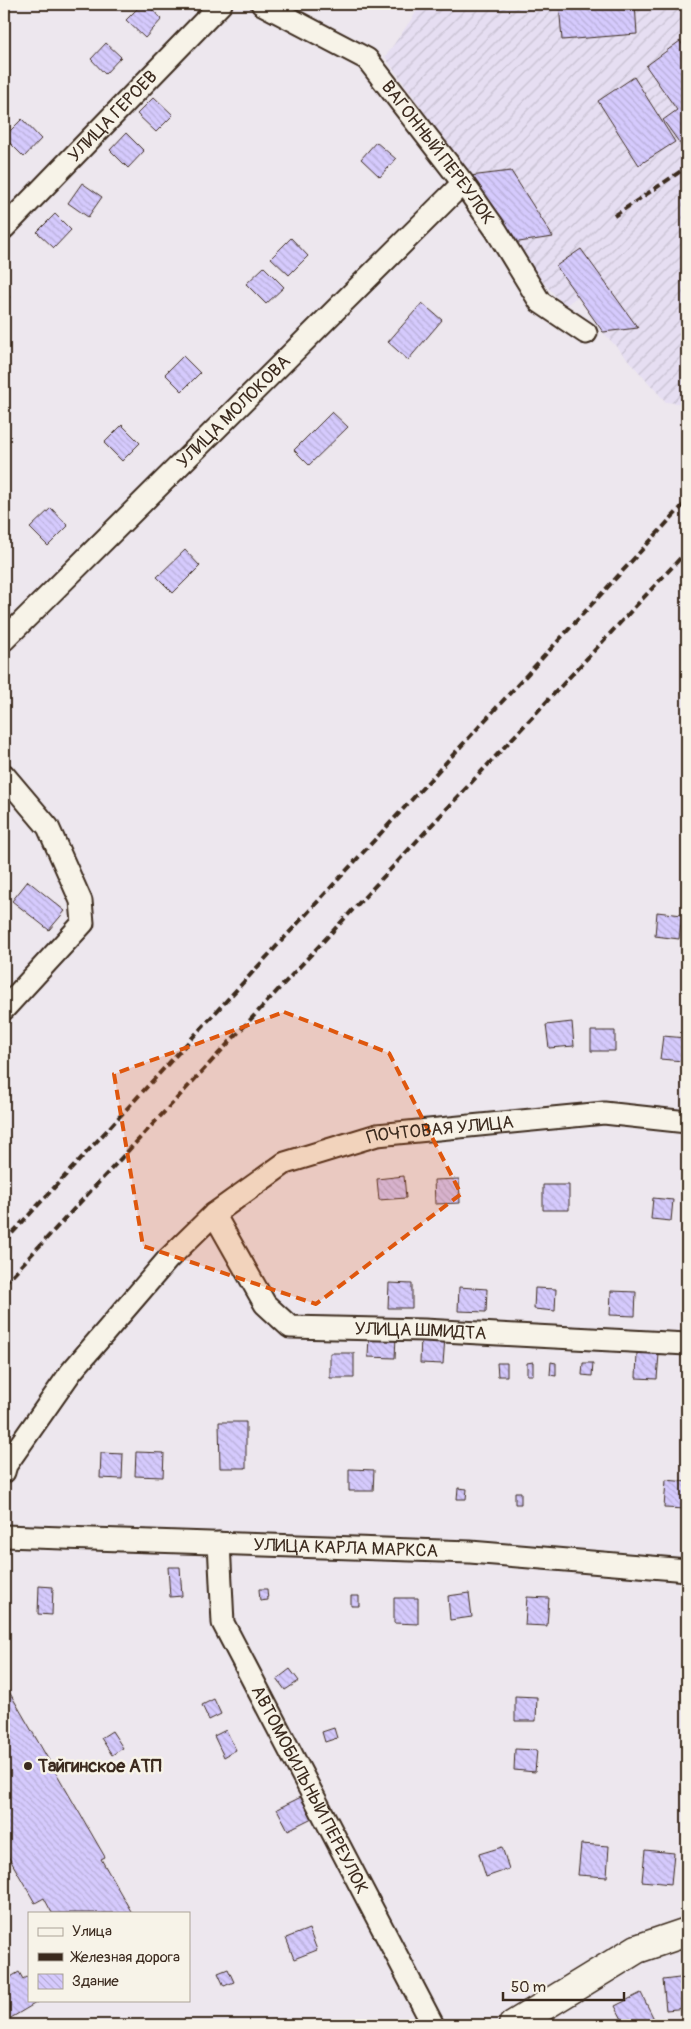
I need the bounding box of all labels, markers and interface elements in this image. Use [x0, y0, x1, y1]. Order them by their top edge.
street label: УЛИЦА ГЕРОЕВ [63, 66, 162, 167]
street label: ВАГОННЫЙ ПЕРЕУЛОК [376, 76, 499, 229]
street label: УЛИЦА МОЛОКОВА [172, 350, 296, 473]
street label: ПОЧТОВАЯ УЛИЦА [364, 1111, 515, 1150]
street label: УЛИЦА ШМИДТА [354, 1317, 487, 1345]
street label: УЛИЦА КАРЛА МАРКСА [253, 1534, 439, 1563]
street label: АВТОМОБИЛЬНЫЙ ПЕРЕУЛОК [246, 1682, 373, 1898]
place label: Тайгинское АТП [37, 1755, 162, 1778]
marker: Тайгинское АТП [22, 1760, 34, 1772]
legend [28, 1912, 190, 2002]
text: Улица [72, 1922, 112, 1941]
text: Железная дорога [70, 1948, 180, 1967]
scale bar [503, 1969, 625, 2001]
text: Здание [72, 1972, 119, 1991]
text: 50 m [511, 1978, 546, 1997]

